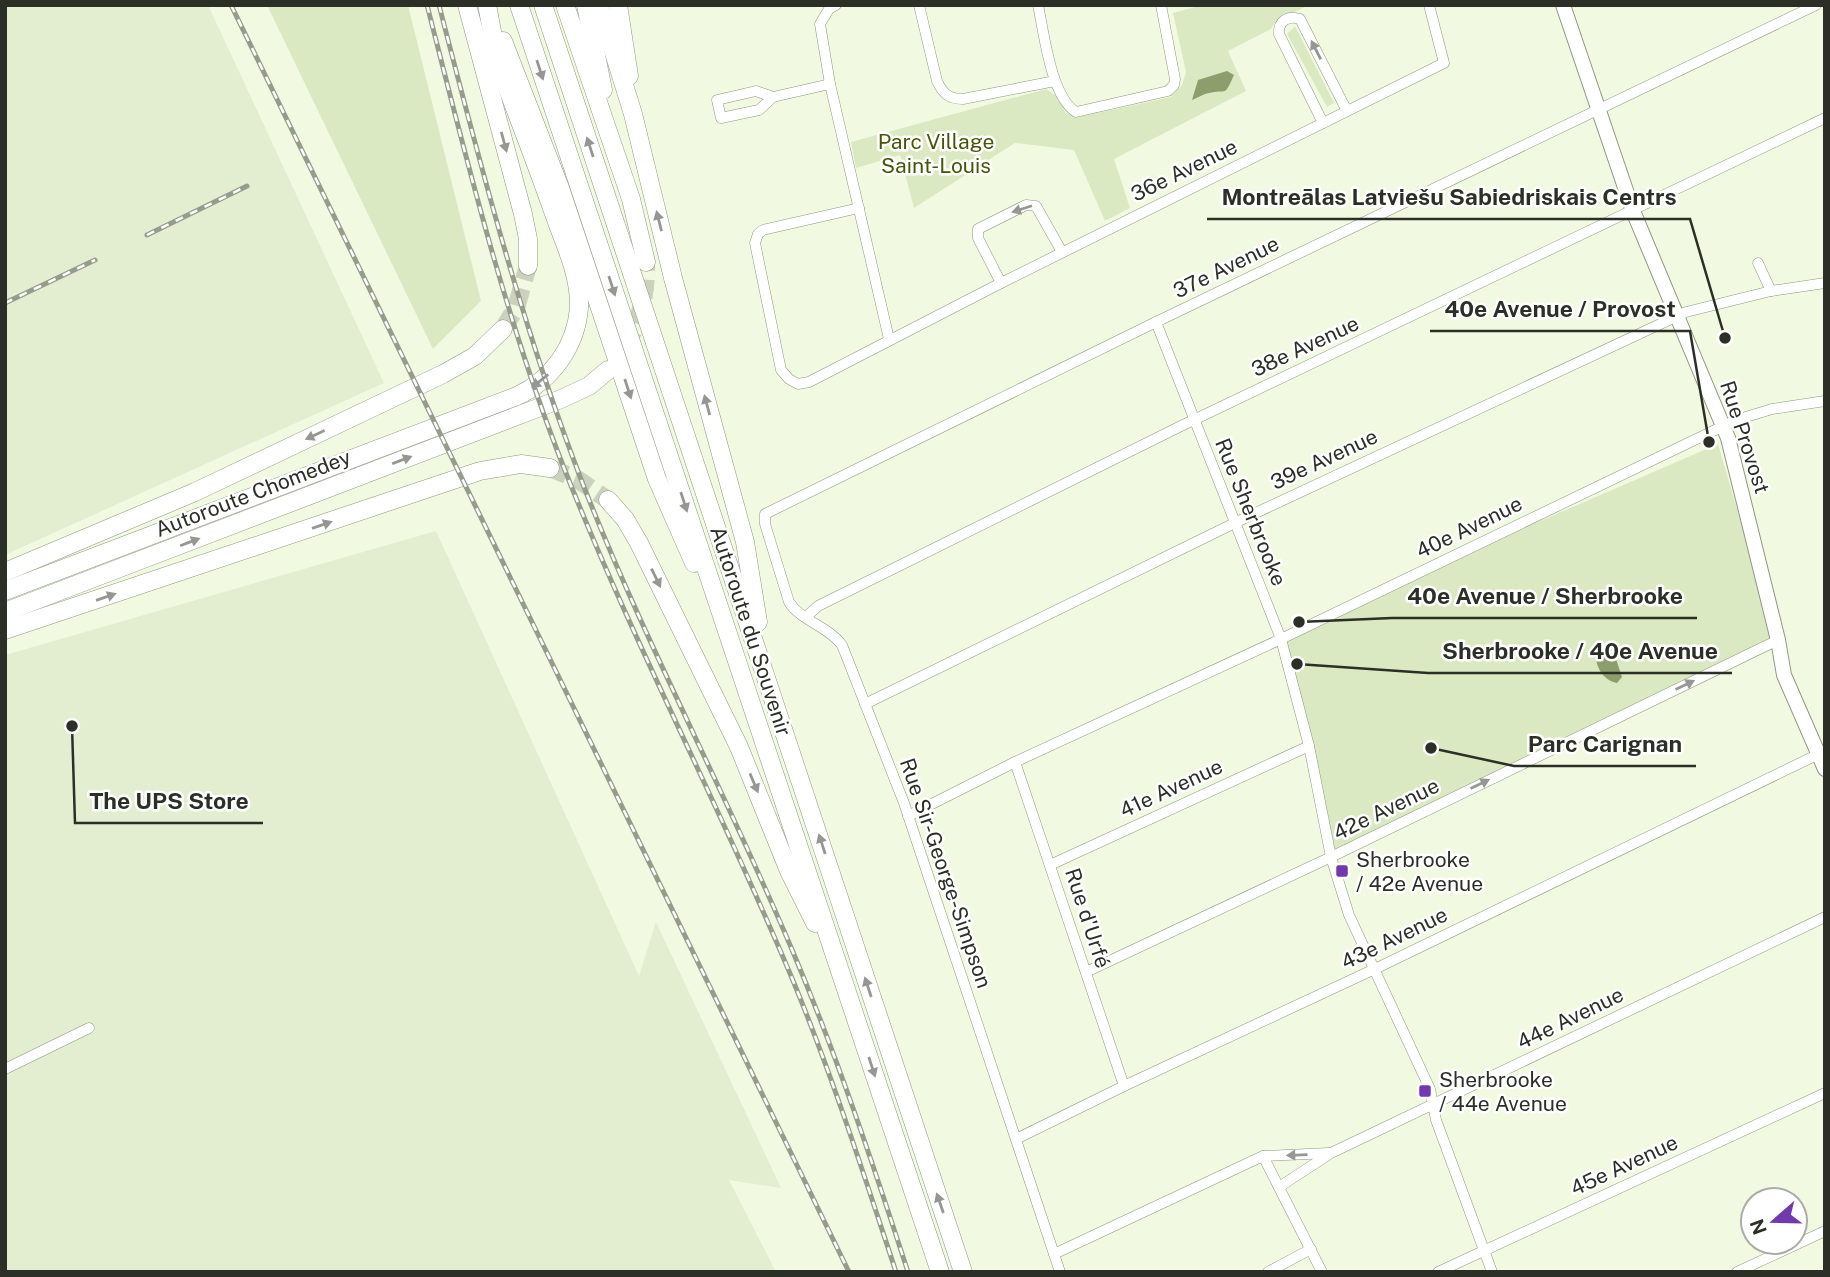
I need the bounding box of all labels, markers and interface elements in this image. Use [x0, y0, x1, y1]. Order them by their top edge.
one-way arrow [1310, 41, 1322, 60]
one-way arrow [536, 60, 546, 81]
park label: Parc Village Saint-Louis [878, 129, 994, 178]
one-way arrow [499, 131, 510, 153]
street label: 36e Avenue [1127, 134, 1241, 206]
one-way arrow [584, 136, 595, 157]
callout: Montreālas Latviešu Sabiedriskais Centrs [1207, 175, 1690, 219]
text: Montreālas Latviešu Sabiedriskais Centrs [1221, 183, 1677, 210]
one-way arrow [1011, 205, 1032, 215]
one-way arrow [653, 210, 664, 232]
street label: 37e Avenue [1169, 231, 1283, 303]
one-way arrow [607, 276, 618, 297]
callout: 40e Avenue / Provost [1430, 287, 1690, 331]
text: 40e Avenue / Provost [1444, 295, 1676, 322]
street label: 38e Avenue [1247, 310, 1363, 382]
one-way arrow [532, 373, 549, 388]
one-way arrow [623, 378, 633, 399]
street label: Rue Provost [1715, 378, 1775, 496]
one-way arrow [701, 394, 712, 416]
street label: 39e Avenue [1267, 423, 1381, 495]
one-way arrow [305, 430, 325, 441]
street label: Rue Sherbrooke [1210, 435, 1292, 589]
street label: Autoroute Chomedey [152, 444, 354, 542]
one-way arrow [392, 455, 413, 466]
one-way arrow [679, 491, 690, 512]
street label: 40e Avenue [1412, 491, 1526, 563]
one-way arrow [311, 519, 332, 530]
street label: Autoroute du Souvenir [705, 523, 797, 739]
one-way arrow [179, 536, 200, 547]
one-way arrow [650, 568, 661, 588]
callout: 40e Avenue / Sherbrooke [1392, 574, 1697, 618]
text: 40e Avenue / Sherbrooke [1407, 582, 1683, 609]
one-way arrow [95, 591, 116, 602]
callout: Sherbrooke / 40e Avenue [1428, 629, 1732, 673]
text: Sherbrooke / 40e Avenue [1442, 637, 1718, 664]
one-way arrow [1675, 679, 1695, 691]
callout: Parc Carignan [1514, 722, 1696, 766]
text: Parc Carignan [1528, 730, 1682, 757]
street label: 41e Avenue [1116, 753, 1226, 823]
street label: Rue Sir-George-Simpson [895, 755, 997, 991]
one-way arrow [749, 773, 760, 794]
street label: 42e Avenue [1329, 773, 1443, 845]
callout: The UPS Store [75, 779, 263, 823]
one-way arrow [1470, 779, 1490, 790]
text: The UPS Store [89, 787, 249, 814]
one-way arrow [816, 834, 826, 855]
place label: Sherbrooke / 42e Avenue [1356, 847, 1483, 896]
marker: Sherbrooke / 42e Avenue [1334, 863, 1350, 879]
street label: Rue d'Urfé [1060, 865, 1116, 971]
street label: 43e Avenue [1337, 901, 1451, 975]
one-way arrow [862, 976, 873, 997]
street label: 44e Avenue [1513, 981, 1627, 1055]
one-way arrow [867, 1057, 878, 1078]
place label: Sherbrooke / 44e Avenue [1439, 1067, 1567, 1116]
marker: Sherbrooke / 44e Avenue [1417, 1083, 1433, 1099]
street label: 45e Avenue [1566, 1129, 1682, 1201]
one-way arrow [1286, 1149, 1308, 1160]
north arrow [1739, 1186, 1809, 1256]
one-way arrow [934, 1192, 945, 1213]
text: N [1745, 1216, 1771, 1238]

